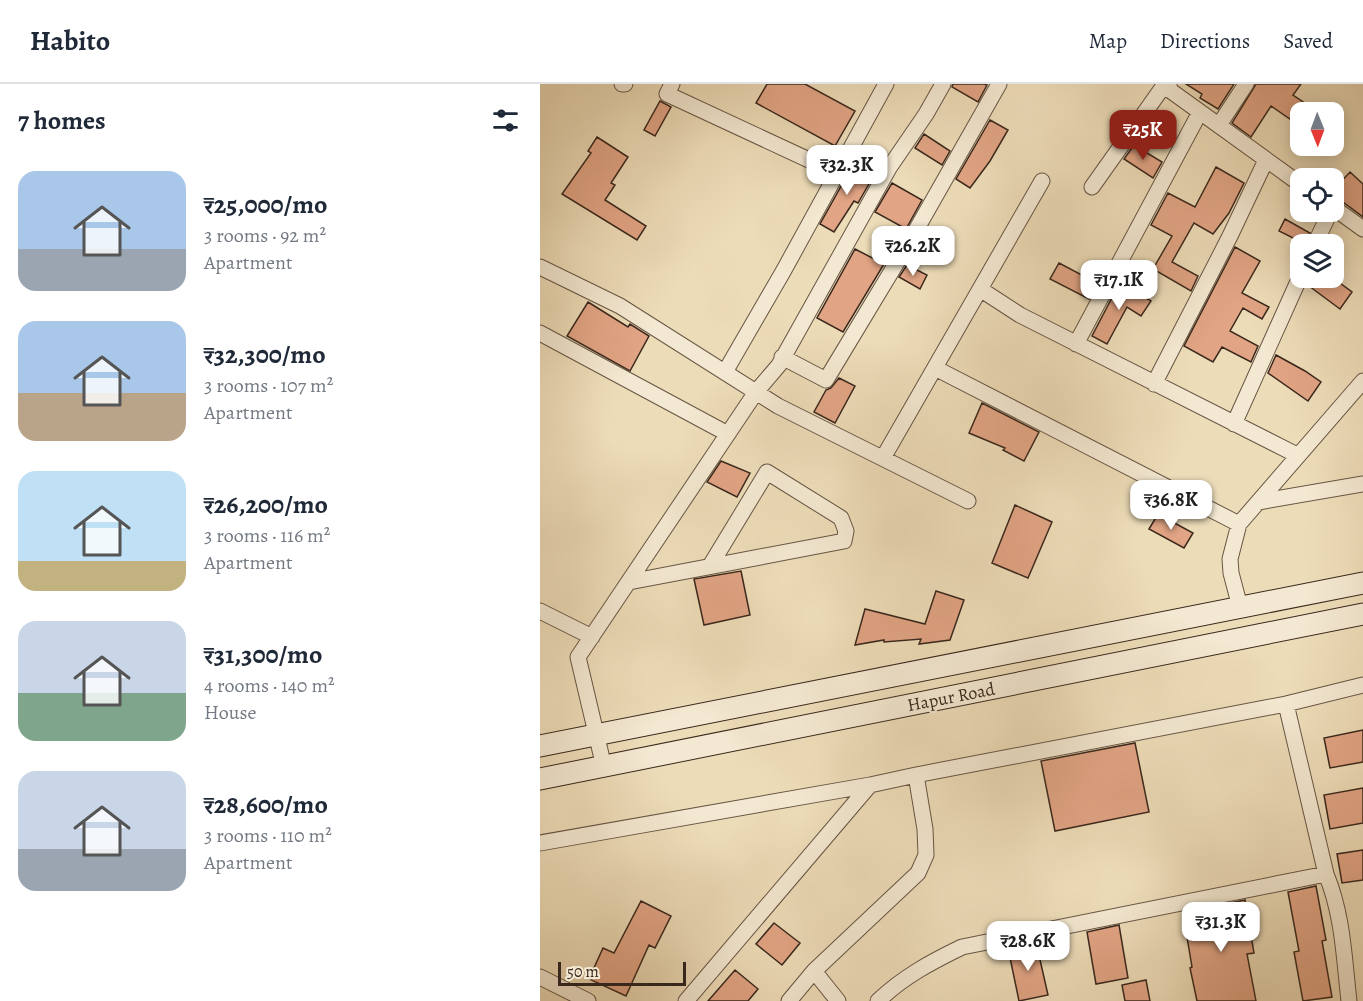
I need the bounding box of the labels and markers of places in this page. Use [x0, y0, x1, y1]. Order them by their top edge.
pin: ₹25K [1107, 110, 1179, 161]
pin: ₹32.3K [798, 145, 896, 196]
pin: ₹26.2K [864, 226, 962, 277]
pin: ₹17.1K [1070, 260, 1168, 311]
pin: ₹36.8K [1122, 480, 1220, 531]
pin: ₹31.3K [1172, 902, 1270, 953]
pin: ₹28.6K [979, 921, 1077, 972]

